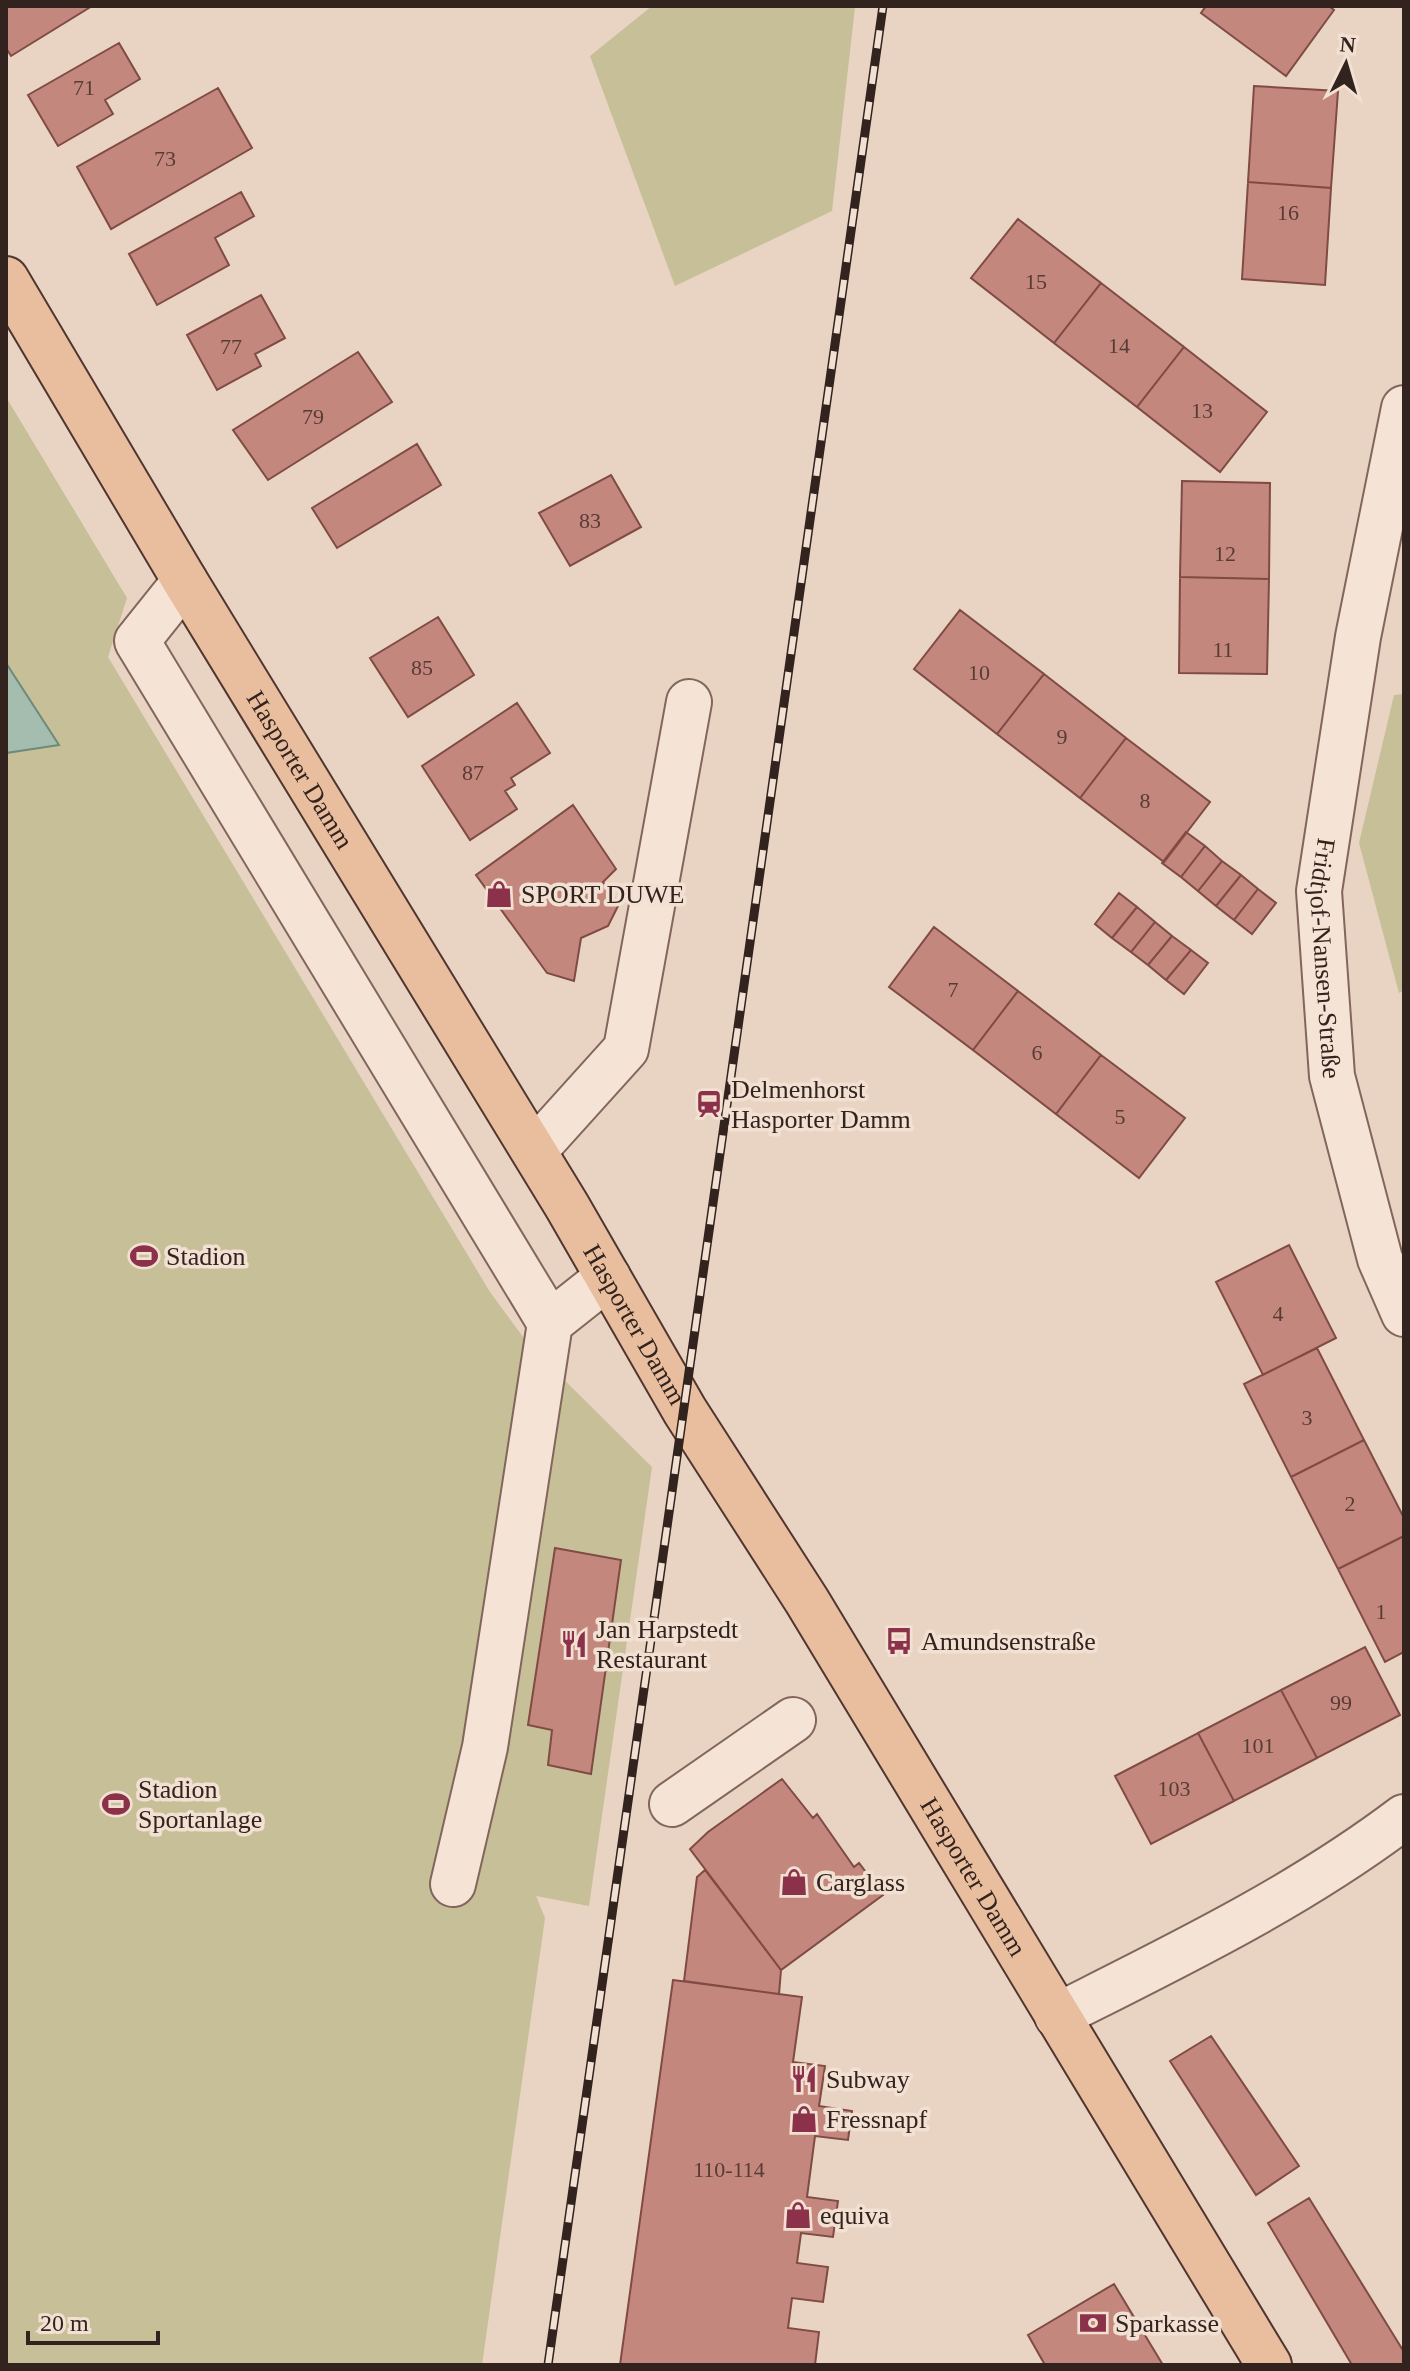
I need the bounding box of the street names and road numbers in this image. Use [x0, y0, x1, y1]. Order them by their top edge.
street label: Hasporter Damm [241, 685, 359, 854]
street label: Fridtjof-Nansen-Straße [1304, 836, 1346, 1080]
street label: Hasporter Damm [577, 1239, 692, 1410]
street label: Hasporter Damm [914, 1792, 1032, 1961]

